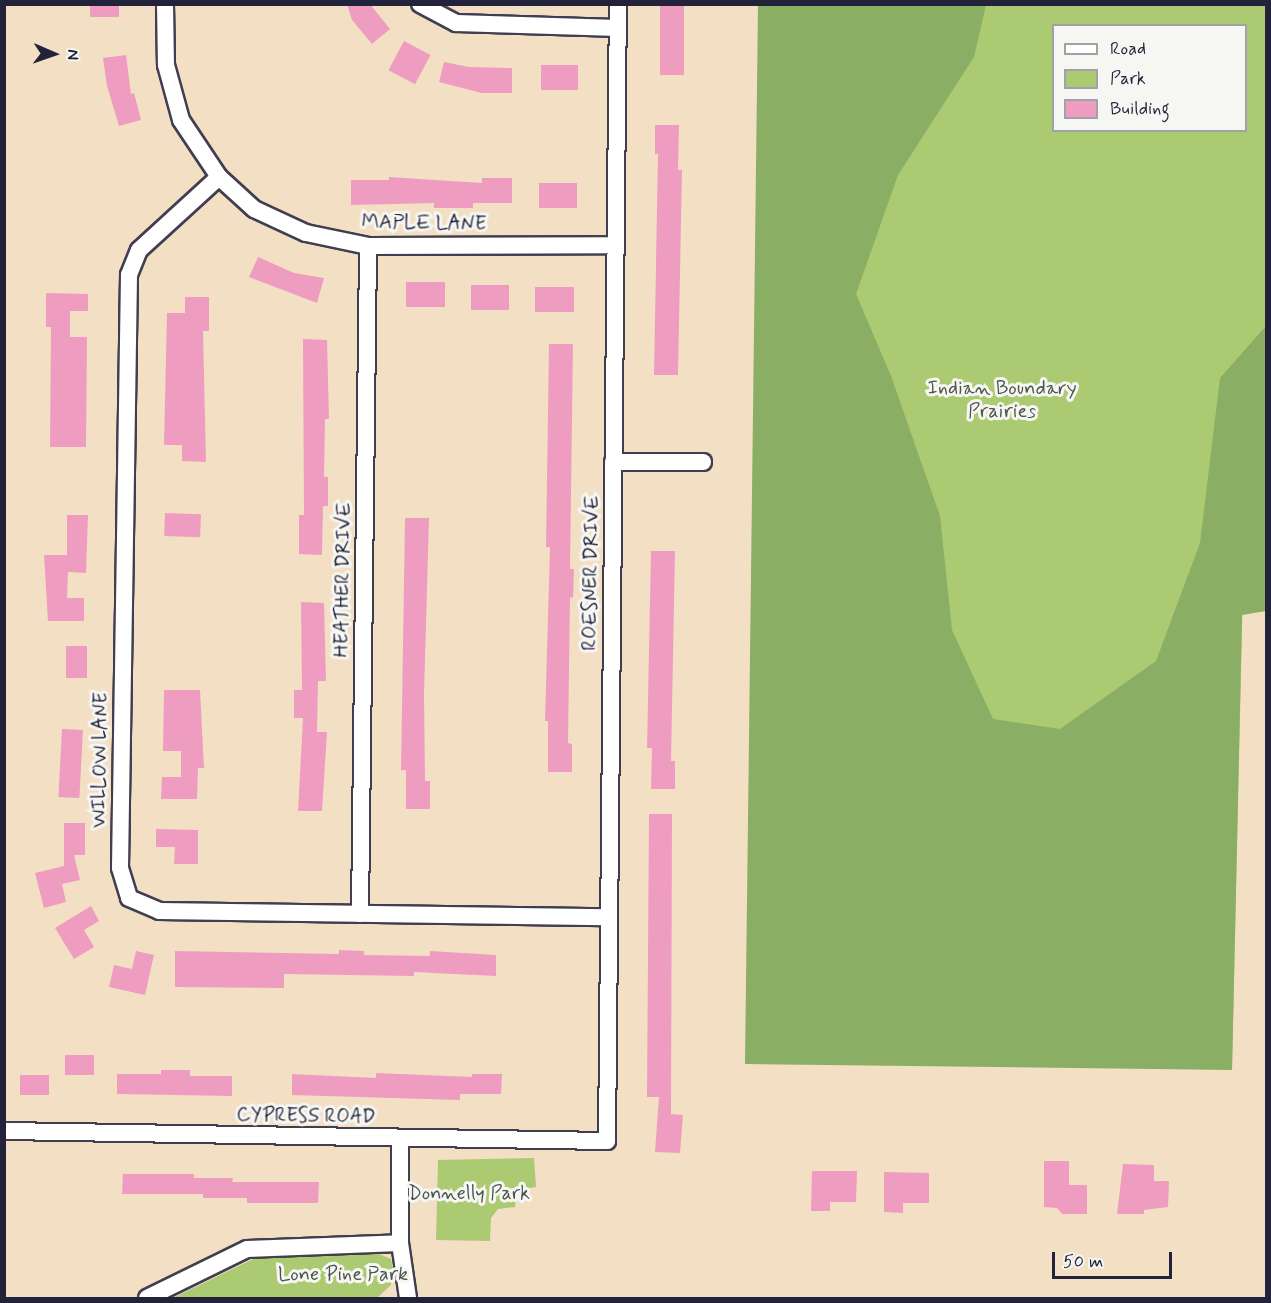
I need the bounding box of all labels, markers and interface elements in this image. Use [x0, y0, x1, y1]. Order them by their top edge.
north arrow [24, 24, 84, 84]
legend [1052, 24, 1247, 132]
text: Road [1110, 37, 1146, 61]
text: N [62, 49, 83, 60]
text: Park [1110, 67, 1146, 91]
text: Building [1110, 97, 1170, 121]
street label: MAPLE LANE [361, 210, 487, 236]
park label: Indian Boundary Prairies [927, 377, 1077, 424]
street label: ROESNER DRIVE [578, 495, 604, 651]
street label: HEATHER DRIVE [330, 502, 356, 658]
street label: WILLOW LANE [87, 690, 113, 830]
street label: CYPRESS ROAD [236, 1103, 376, 1129]
park label: Donnelly Park [408, 1181, 530, 1205]
scale bar [1055, 1240, 1175, 1278]
text: 50 m [1063, 1250, 1103, 1274]
park label: Lone Pine Park [279, 1262, 407, 1286]

